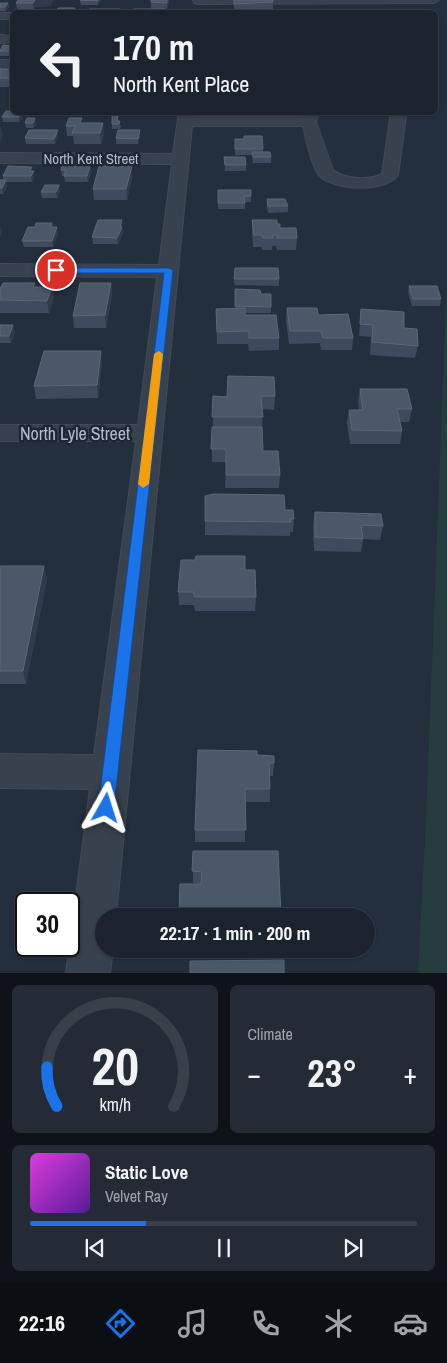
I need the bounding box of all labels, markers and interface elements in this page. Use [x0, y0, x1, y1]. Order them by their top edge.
text: 170 m [113, 24, 194, 71]
icon: left [30, 30, 95, 95]
text: North Kent Place [113, 69, 249, 99]
street label: North Kent Street [43, 148, 139, 169]
pin [35, 249, 77, 291]
icon: arrive [42, 256, 70, 284]
street label: North Lyle Street [20, 421, 130, 446]
position arrow [79, 781, 131, 833]
speed limit sign: 30 [15, 892, 80, 957]
text: 22:17 · 1 min · 200 m [160, 920, 310, 946]
text: Climate [248, 1023, 293, 1045]
text: 20 [91, 1031, 138, 1101]
text: 23° [307, 1048, 357, 1099]
text: − [248, 1055, 261, 1093]
text: + [404, 1055, 417, 1093]
text: km/h [99, 1093, 131, 1117]
text: Static Love [105, 1159, 188, 1185]
text: Velvet Ray [105, 1185, 168, 1207]
icon: previous [81, 1234, 109, 1262]
icon: pause [210, 1234, 238, 1262]
icon: next [339, 1234, 367, 1262]
icon: directions [103, 1306, 138, 1341]
icon: music [175, 1306, 210, 1341]
icon: phone [248, 1306, 283, 1341]
icon: climate [321, 1306, 356, 1341]
icon: car [393, 1306, 428, 1341]
text: 22:16 [19, 1308, 65, 1338]

